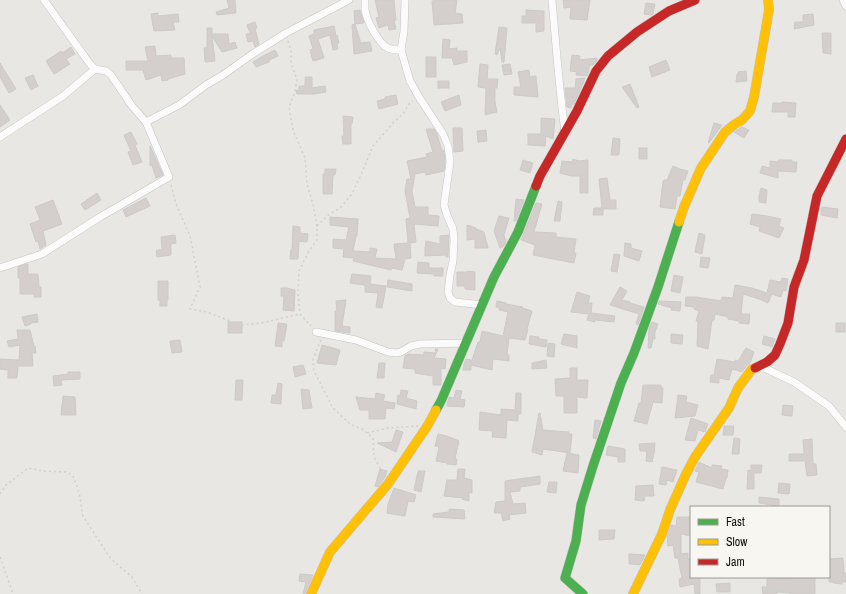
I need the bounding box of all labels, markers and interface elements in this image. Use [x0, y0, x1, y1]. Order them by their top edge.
legend [690, 506, 830, 578]
text: Fast [726, 514, 745, 530]
text: Slow [726, 534, 748, 550]
text: Jam [726, 554, 745, 570]

